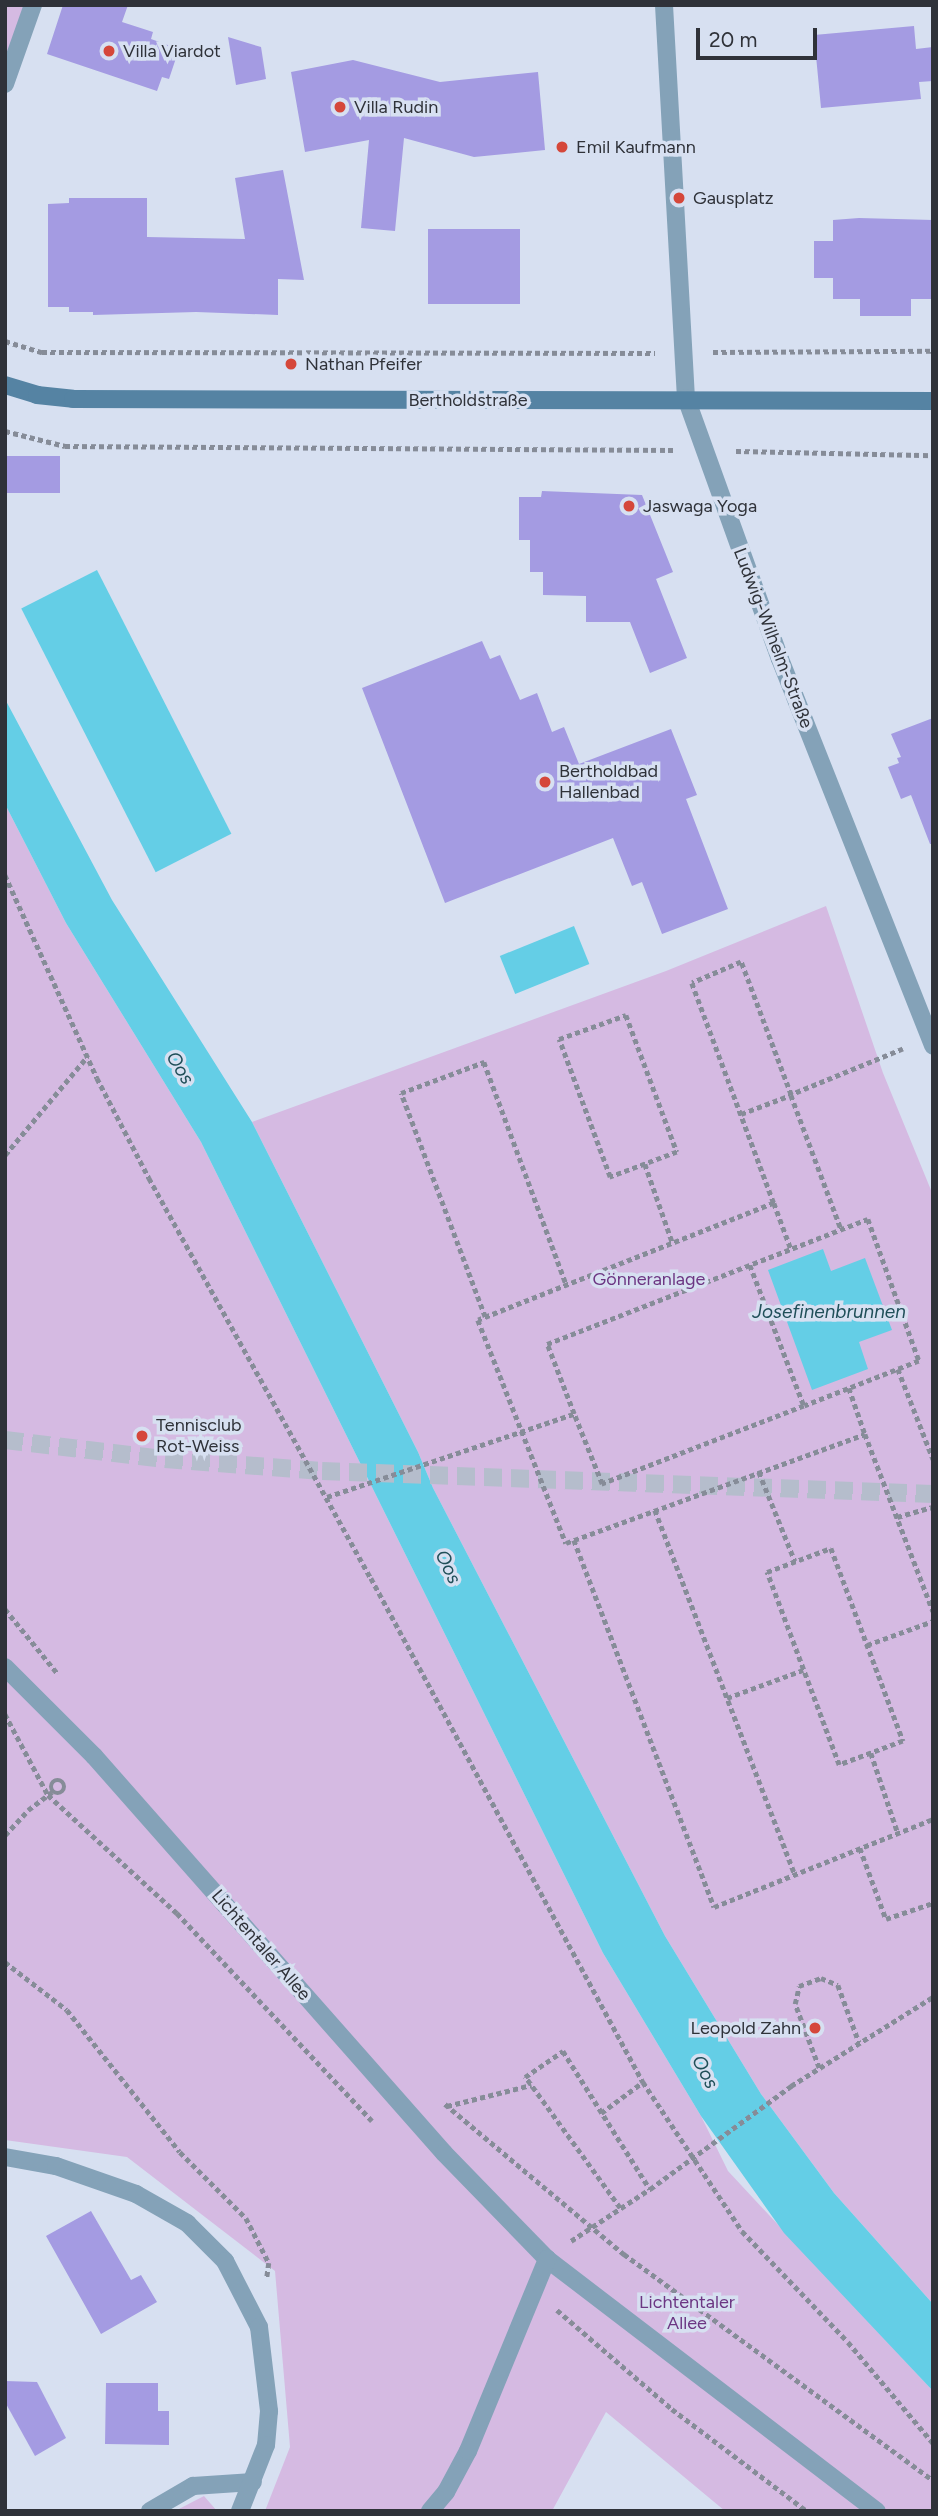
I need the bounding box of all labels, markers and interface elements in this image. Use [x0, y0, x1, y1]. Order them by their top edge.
scale bar [700, 14, 821, 58]
text: 20 m [709, 27, 757, 52]
place label: Villa Viardot [123, 40, 221, 62]
marker: Villa Viardot [101, 43, 117, 59]
place label: Villa Rudin [354, 96, 438, 118]
marker: Villa Rudin [332, 99, 348, 115]
place label: Emil Kaufmann [576, 136, 696, 158]
marker: Emil Kaufmann [554, 139, 570, 155]
place label: Gausplatz [693, 187, 774, 209]
marker: Gausplatz [671, 190, 687, 206]
place label: Nathan Pfeifer [305, 353, 422, 375]
marker: Nathan Pfeifer [283, 356, 299, 372]
street label: Bertholdstraße [408, 389, 528, 411]
place label: Jaswaga Yoga [643, 495, 757, 517]
marker: Jaswaga Yoga [621, 498, 637, 514]
street label: Ludwig-Wilhelm-Straße [729, 545, 817, 731]
place label: Bertholdbad Hallenbad [559, 761, 658, 804]
marker: Bertholdbad Hallenbad [537, 774, 553, 790]
water label: Oos [161, 1047, 199, 1089]
park label: Gönneranlage [593, 1268, 705, 1290]
water label: Josefinenbrunnen [752, 1301, 906, 1323]
place label: Tennisclub Rot-Weiss [156, 1415, 242, 1458]
marker: Tennisclub Rot-Weiss [134, 1428, 150, 1444]
water label: Oos [430, 1546, 466, 1588]
street label: Lichtentaler Allee [207, 1885, 315, 2005]
place label: Leopold Zahn [691, 2017, 801, 2039]
marker: Leopold Zahn [807, 2020, 823, 2036]
water label: Oos [687, 2051, 723, 2093]
park label: Lichtentaler Allee [639, 2292, 735, 2334]

